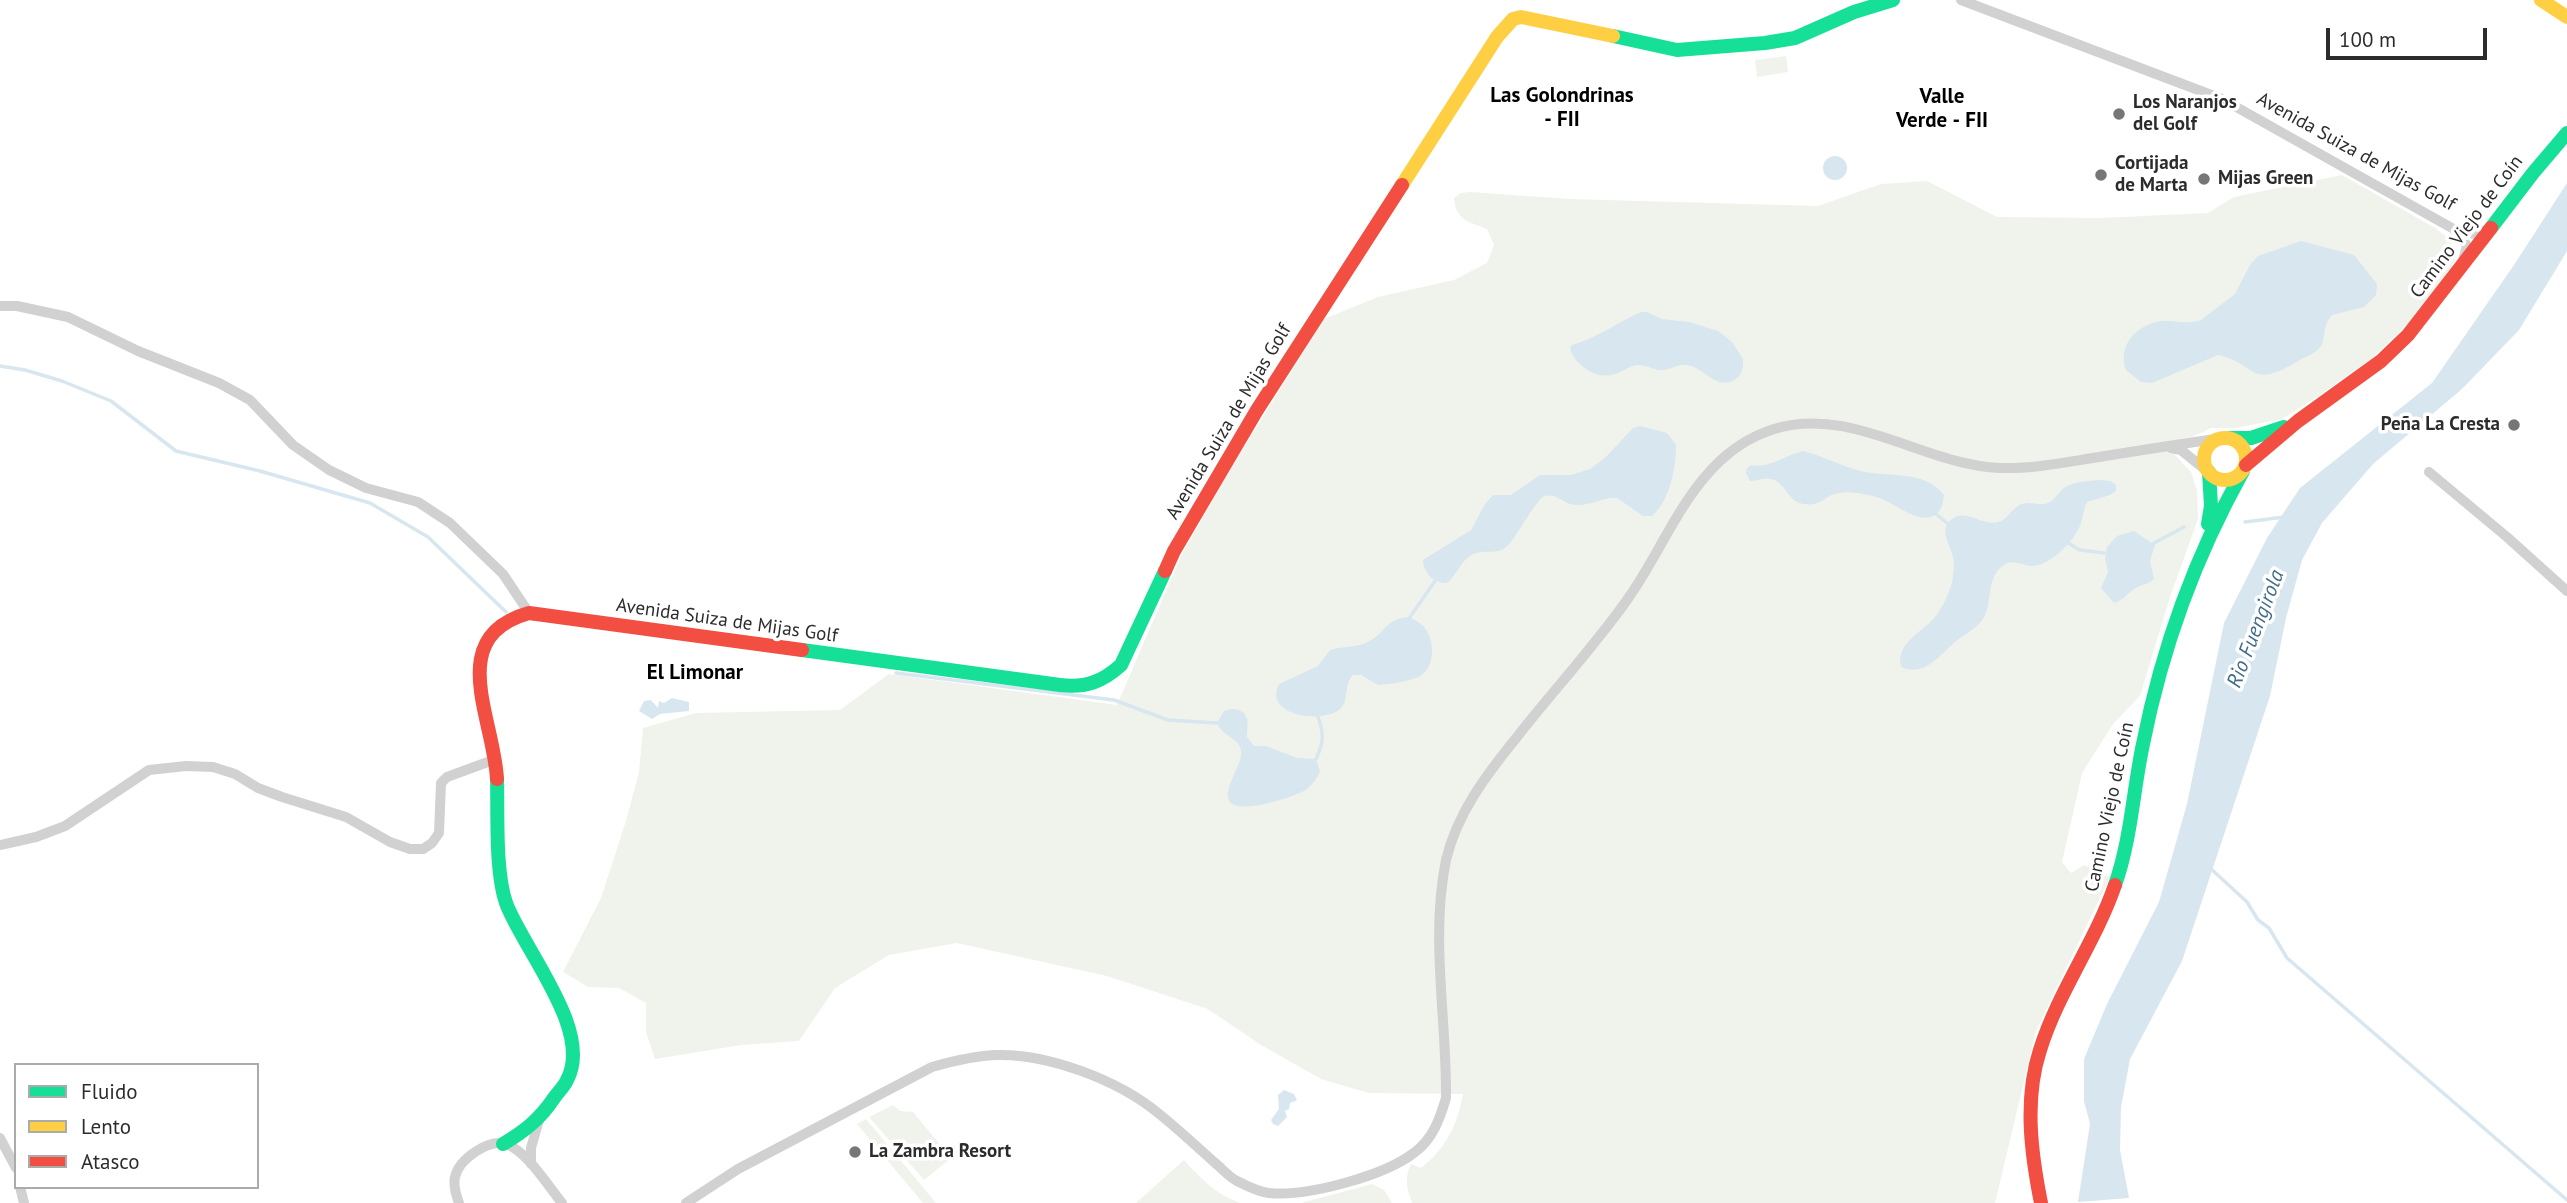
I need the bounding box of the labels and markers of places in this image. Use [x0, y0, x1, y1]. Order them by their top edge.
place label: Los Naranjos del Golf [2133, 92, 2237, 136]
marker: Los Naranjos del Golf [2111, 106, 2127, 122]
place label: Cortijada de Marta [2115, 153, 2188, 197]
marker: Cortijada de Marta [2093, 167, 2109, 183]
place label: Mijas Green [2218, 168, 2313, 190]
marker: Mijas Green [2196, 171, 2212, 187]
place label: Peña La Cresta [2381, 414, 2500, 436]
marker: Peña La Cresta [2506, 417, 2522, 433]
place label: La Zambra Resort [869, 1141, 1011, 1163]
marker: La Zambra Resort [847, 1144, 863, 1160]

